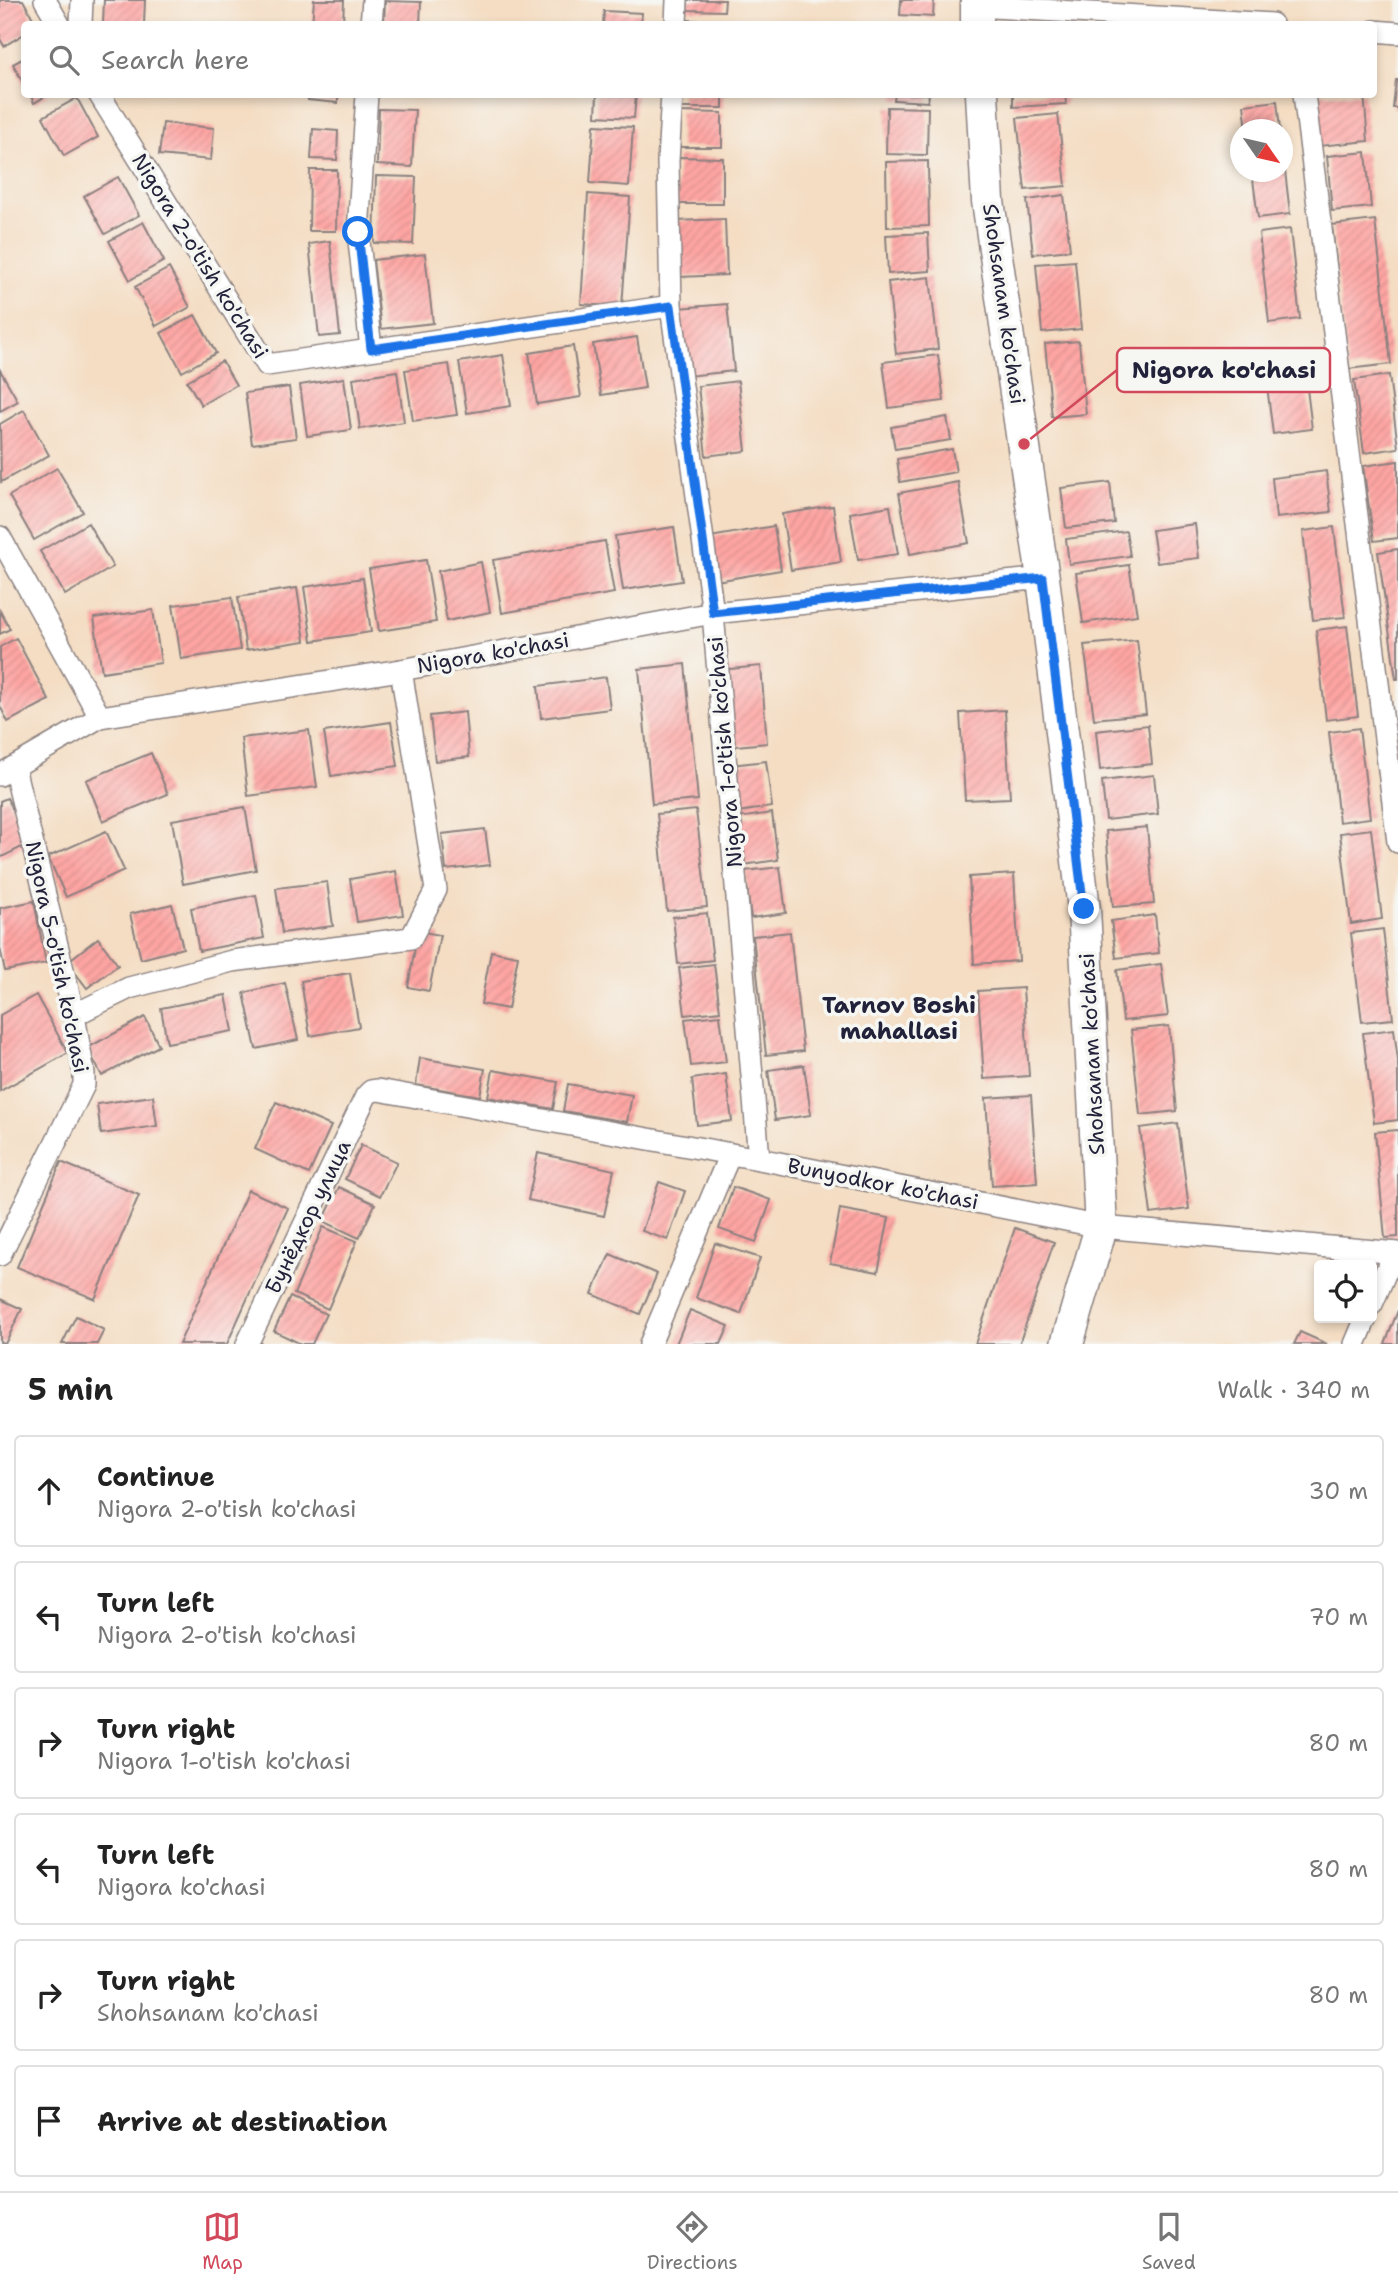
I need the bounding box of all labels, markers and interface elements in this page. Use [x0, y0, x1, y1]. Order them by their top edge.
search box [21, 21, 1377, 98]
icon: search [45, 41, 83, 79]
text: Search here [101, 42, 250, 77]
north arrow [1230, 119, 1293, 182]
street label: Nigora 2-o'tish ko'chasi [125, 148, 275, 364]
street label: Shohsanam ko'chasi [976, 202, 1032, 406]
route start [342, 216, 373, 247]
callout: Nigora ko'chasi [1117, 348, 1330, 392]
text: Nigora ko'chasi [1132, 355, 1316, 385]
street label: Nigora ko'chasi [415, 626, 571, 680]
street label: Nigora 1-o'tish ko'chasi [701, 635, 749, 869]
street label: Nigora 5-o'tish ko'chasi [19, 838, 95, 1076]
route end [1068, 893, 1099, 924]
street label: Shohsanam ko'chasi [1073, 952, 1111, 1156]
district label: Tarnov Boshi mahallasi [822, 990, 976, 1046]
street label: Бунёдкор улица [259, 1135, 357, 1299]
street label: Bunyodkor ko'chasi [785, 1152, 981, 1216]
map controls [1314, 1260, 1377, 1323]
button: locate [1314, 1260, 1377, 1323]
text: 5 min [28, 1369, 113, 1410]
text: Walk · 340 m [1217, 1375, 1370, 1405]
text: Continue [97, 1459, 215, 1494]
icon: ahead [30, 1472, 68, 1510]
text: 30 m [1309, 1476, 1368, 1506]
text: Nigora 2-o'tish ko'chasi [97, 1494, 357, 1524]
text: Turn left [97, 1585, 214, 1620]
icon: left [30, 1598, 68, 1636]
text: 70 m [1309, 1602, 1368, 1632]
text: Nigora 2-o'tish ko'chasi [97, 1620, 357, 1650]
text: Turn right [97, 1711, 235, 1746]
icon: right [30, 1724, 68, 1762]
text: 80 m [1309, 1728, 1368, 1758]
text: Nigora 1-o'tish ko'chasi [97, 1746, 351, 1776]
text: Turn left [97, 1837, 214, 1872]
icon: left [30, 1850, 68, 1888]
text: 80 m [1309, 1854, 1368, 1884]
text: Nigora ko'chasi [97, 1872, 266, 1902]
text: Turn right [97, 1963, 235, 1998]
icon: right [30, 1976, 68, 2014]
text: 80 m [1309, 1980, 1368, 2010]
text: Shohsanam ko'chasi [97, 1998, 319, 2028]
icon: arrive [30, 2102, 68, 2140]
text: Arrive at destination [97, 2104, 387, 2139]
tab: Map [202, 2208, 243, 2275]
tab: Directions [647, 2208, 738, 2275]
tab: Saved [1142, 2208, 1196, 2275]

